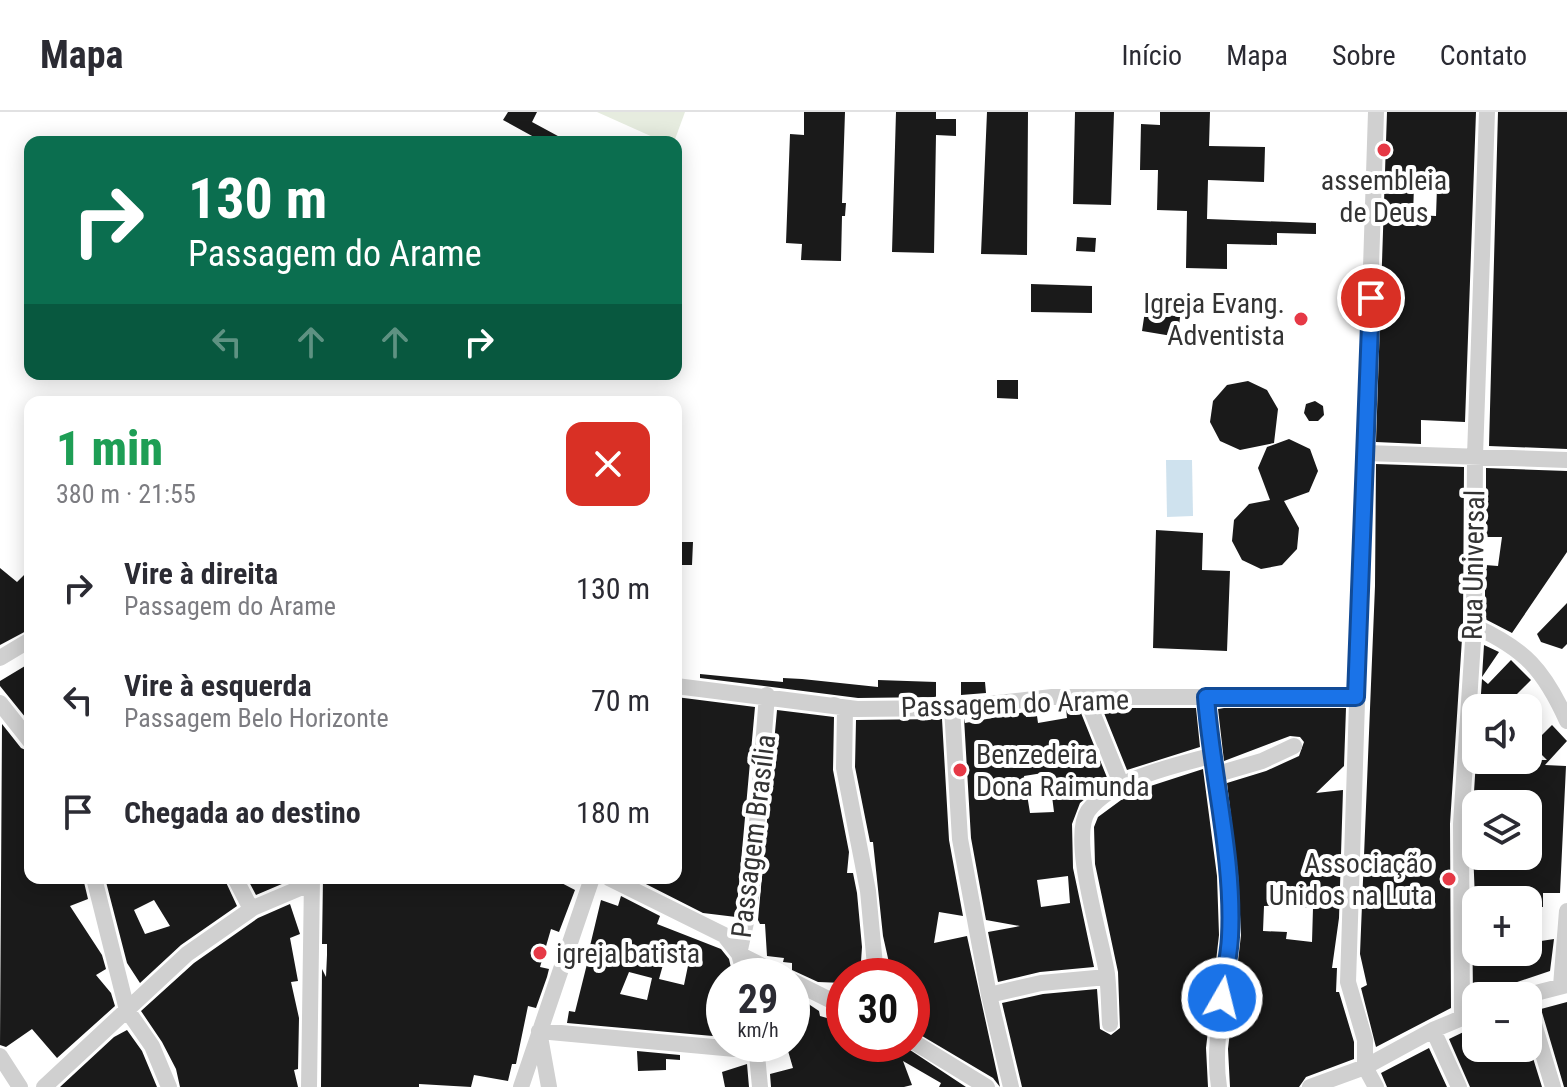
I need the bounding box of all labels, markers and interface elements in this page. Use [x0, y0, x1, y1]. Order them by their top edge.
text: Mapa [40, 33, 123, 77]
text: Início [1122, 39, 1182, 72]
text: Mapa [1226, 39, 1288, 72]
text: Sobre [1332, 39, 1396, 72]
text: Contato [1440, 39, 1527, 72]
marker: assembleia de Deus [1375, 141, 1393, 159]
place label: assembleia de Deus [1321, 164, 1447, 229]
text: 130 m [188, 166, 327, 232]
icon: right [56, 168, 160, 272]
text: Passagem do Arame [188, 233, 482, 275]
pin [1337, 264, 1405, 332]
icon: arrive [1349, 276, 1393, 320]
place label: Igreja Evang. Adventista [1143, 287, 1285, 352]
marker: Igreja Evang. Adventista [1292, 310, 1310, 328]
icon: left [205, 320, 249, 364]
icon: ahead [289, 320, 333, 364]
icon: ahead [373, 320, 417, 364]
icon: right [457, 320, 501, 364]
text: 1 min [56, 420, 163, 477]
button: close [566, 422, 650, 506]
text: 380 m · 21:55 [56, 479, 196, 509]
street label: Rua Universal [1456, 490, 1491, 640]
text: Vire à direita [124, 556, 278, 591]
icon: right [56, 566, 100, 610]
text: 130 m [576, 571, 650, 606]
text: Passagem do Arame [124, 591, 336, 621]
text: Vire à esquerda [124, 668, 312, 703]
icon: left [56, 678, 100, 722]
text: 70 m [591, 683, 650, 718]
street label: Passagem do Arame [900, 683, 1130, 724]
map controls [1462, 694, 1542, 1062]
button: sound [1462, 694, 1542, 774]
text: Passagem Belo Horizonte [124, 703, 389, 733]
street label: Passagem Brasília [725, 733, 782, 940]
place label: Benzedeira Dona Raimunda [976, 738, 1150, 803]
marker: Benzedeira Dona Raimunda [951, 761, 969, 779]
icon: arrive [56, 790, 100, 834]
button: layers [1462, 790, 1542, 870]
text: Chegada ao destino [124, 795, 361, 830]
text: 180 m [576, 795, 650, 830]
place label: Associação Unidos na Luta [1269, 847, 1433, 912]
marker: Associação Unidos na Luta [1440, 870, 1458, 888]
button: + [1462, 886, 1542, 966]
place label: igreja batista [556, 937, 700, 970]
marker: igreja batista [531, 944, 549, 962]
position arrow [1180, 956, 1264, 1040]
speed limit sign: 30 [826, 958, 930, 1062]
text: 29 [738, 976, 778, 1023]
button: − [1462, 982, 1542, 1062]
text: km/h [737, 1018, 779, 1042]

